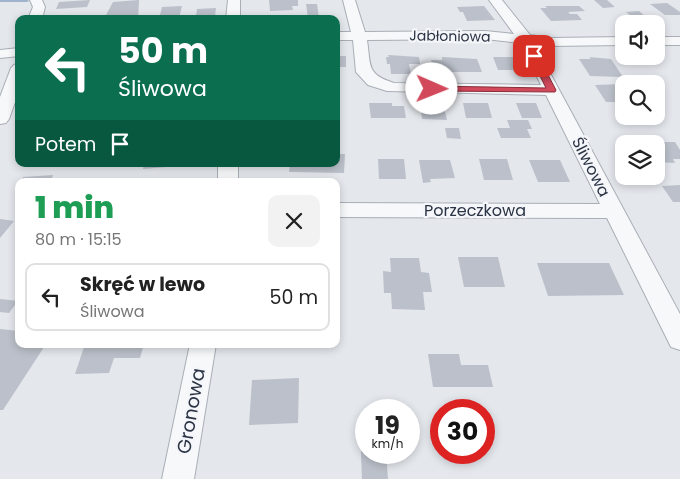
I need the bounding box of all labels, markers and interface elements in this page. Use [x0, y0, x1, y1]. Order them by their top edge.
map controls [615, 15, 665, 185]
button: sound [615, 15, 665, 65]
street label: Jabłoniowa [409, 25, 491, 47]
text: 50 m [118, 26, 208, 75]
icon: left [35, 35, 100, 100]
pin [513, 35, 555, 77]
icon: arrive [520, 42, 548, 70]
position arrow [405, 62, 457, 114]
text: Śliwowa [118, 73, 207, 104]
button: search [615, 75, 665, 125]
icon: arrive [106, 130, 134, 158]
text: Potem [35, 131, 96, 158]
street label: Śliwowa [566, 133, 616, 201]
button: layers [615, 135, 665, 185]
text: 1 min [35, 186, 114, 229]
button: close [268, 195, 320, 247]
street label: Porzeczkowa [424, 199, 526, 222]
text: 80 m · 15:15 [35, 228, 122, 251]
text: Skręć w lewo [80, 271, 205, 298]
icon: left [37, 283, 65, 311]
text: 50 m [269, 284, 318, 311]
text: Śliwowa [80, 300, 145, 323]
street label: Gronowa [170, 366, 212, 456]
speed limit sign: 30 [430, 399, 495, 464]
text: 19 [375, 408, 400, 443]
text: km/h [372, 435, 403, 452]

